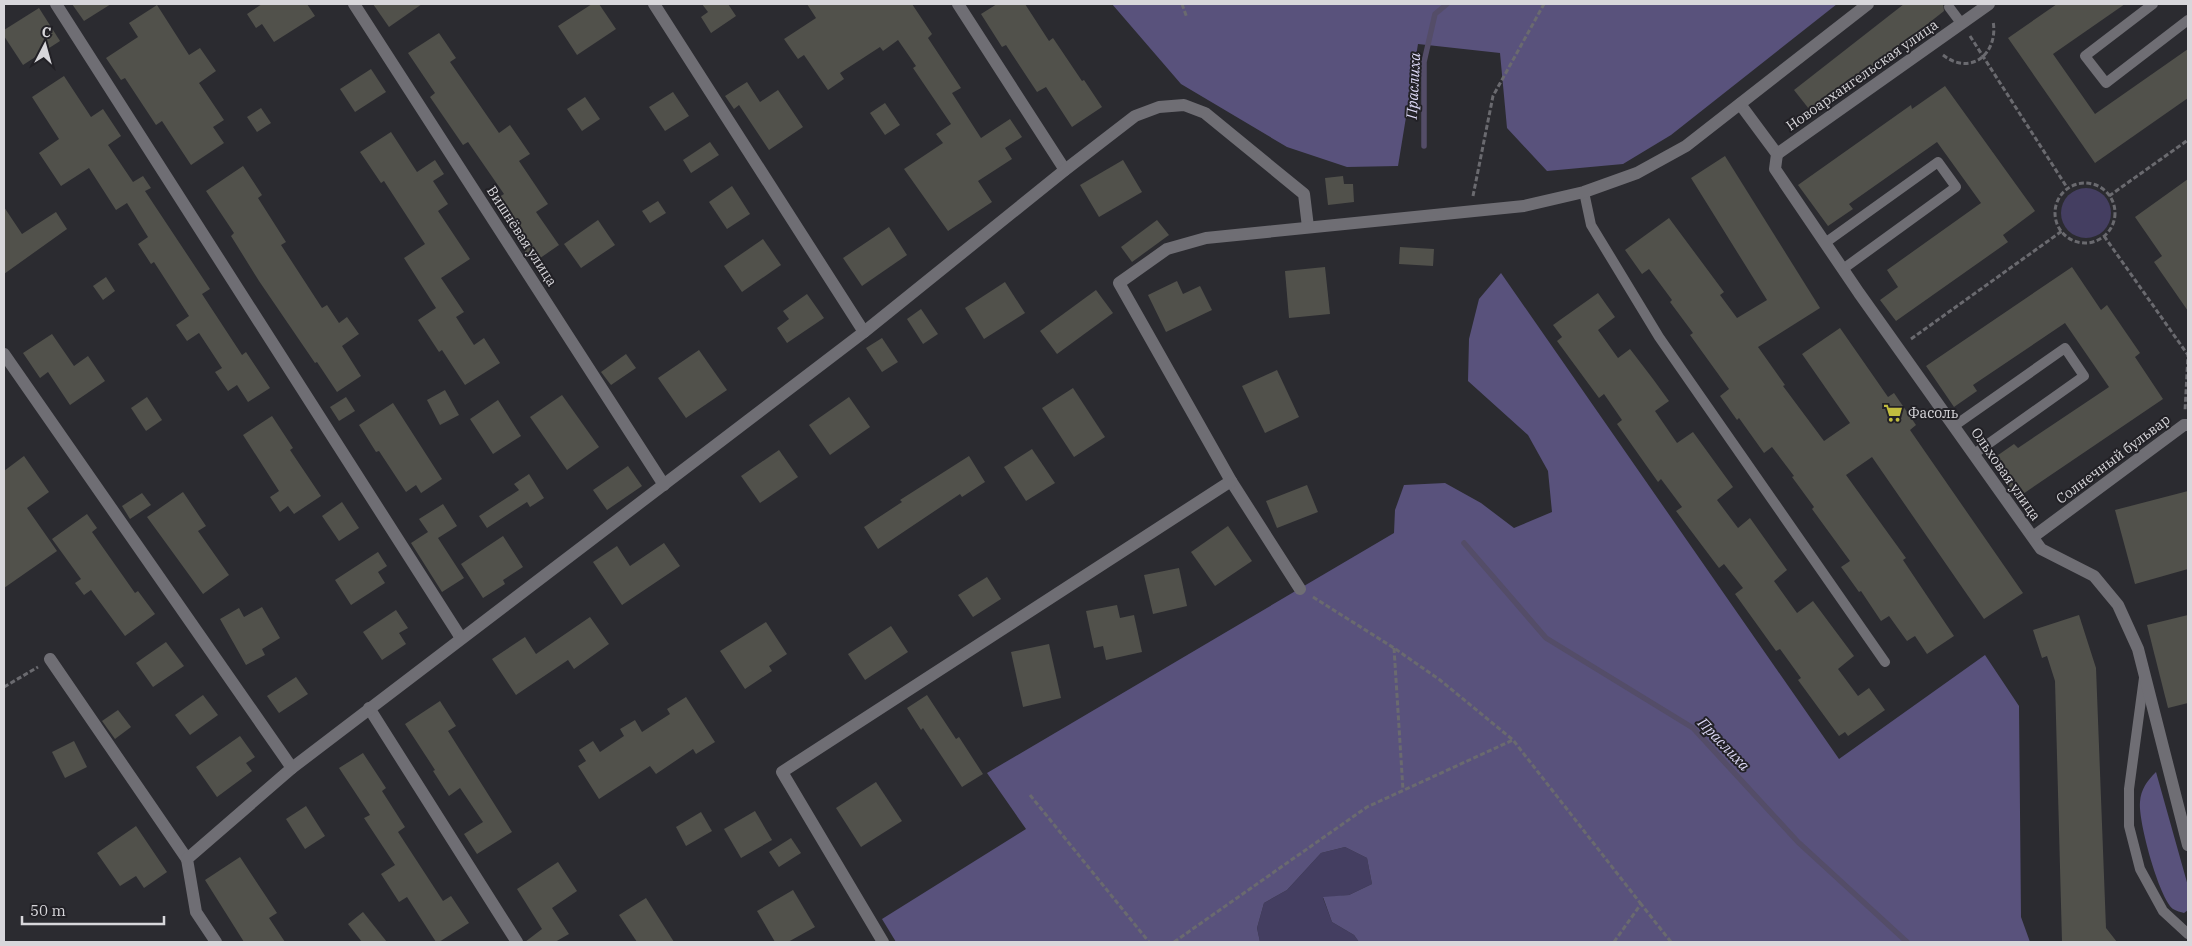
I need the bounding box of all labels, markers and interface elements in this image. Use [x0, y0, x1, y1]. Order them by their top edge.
street label: Новоархангельская улица [1782, 15, 1942, 135]
north arrow [20, 20, 70, 70]
text: С [41, 23, 52, 42]
water label: Праслиха [1402, 51, 1424, 121]
street label: Вишнёвая улица [483, 182, 561, 290]
supermarket icon: Фасоль [1882, 402, 1904, 424]
place label: Фасоль [1908, 404, 1959, 422]
street label: Солнечный бульвар [2052, 410, 2174, 508]
street label: Ольховая улица [1967, 424, 2045, 524]
water label: Праслиха [1693, 713, 1755, 775]
scale bar [22, 894, 165, 926]
text: 50 m [30, 901, 66, 920]

